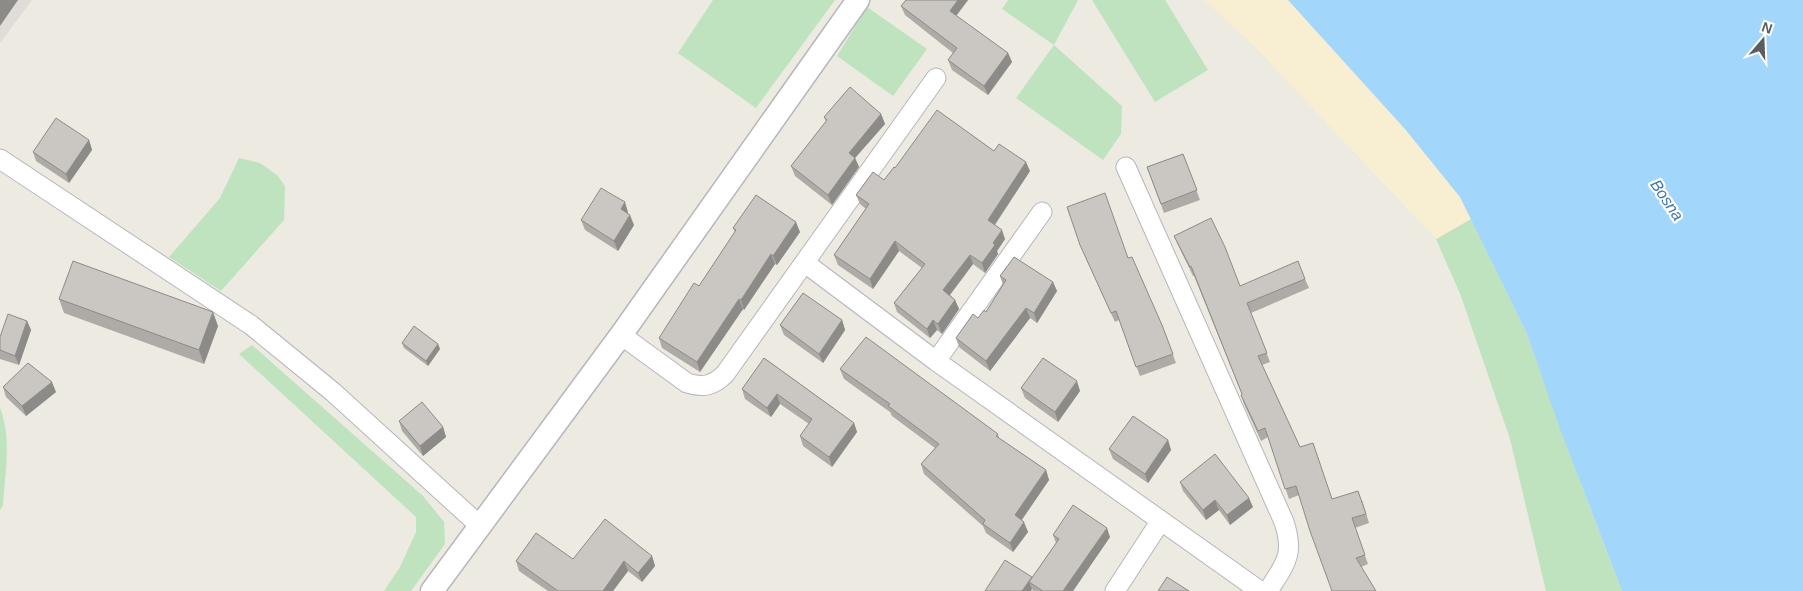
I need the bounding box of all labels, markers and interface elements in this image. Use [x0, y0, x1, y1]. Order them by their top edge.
north arrow [1738, 15, 1788, 65]
text: N [1760, 18, 1775, 37]
water label: Bosna [1647, 176, 1687, 224]

